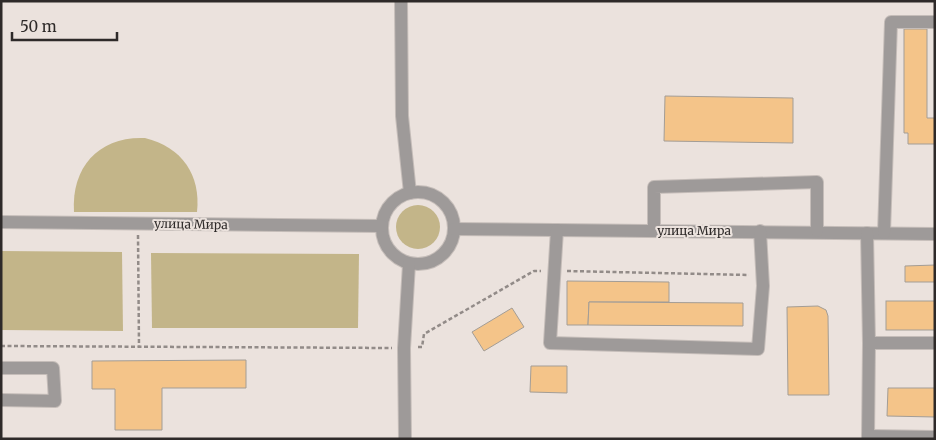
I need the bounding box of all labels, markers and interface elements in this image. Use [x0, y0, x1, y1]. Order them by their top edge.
scale bar [12, 10, 118, 42]
text: 50 m [20, 17, 57, 36]
street label: улица Мира [154, 216, 229, 232]
street label: улица Мира [657, 223, 731, 238]

